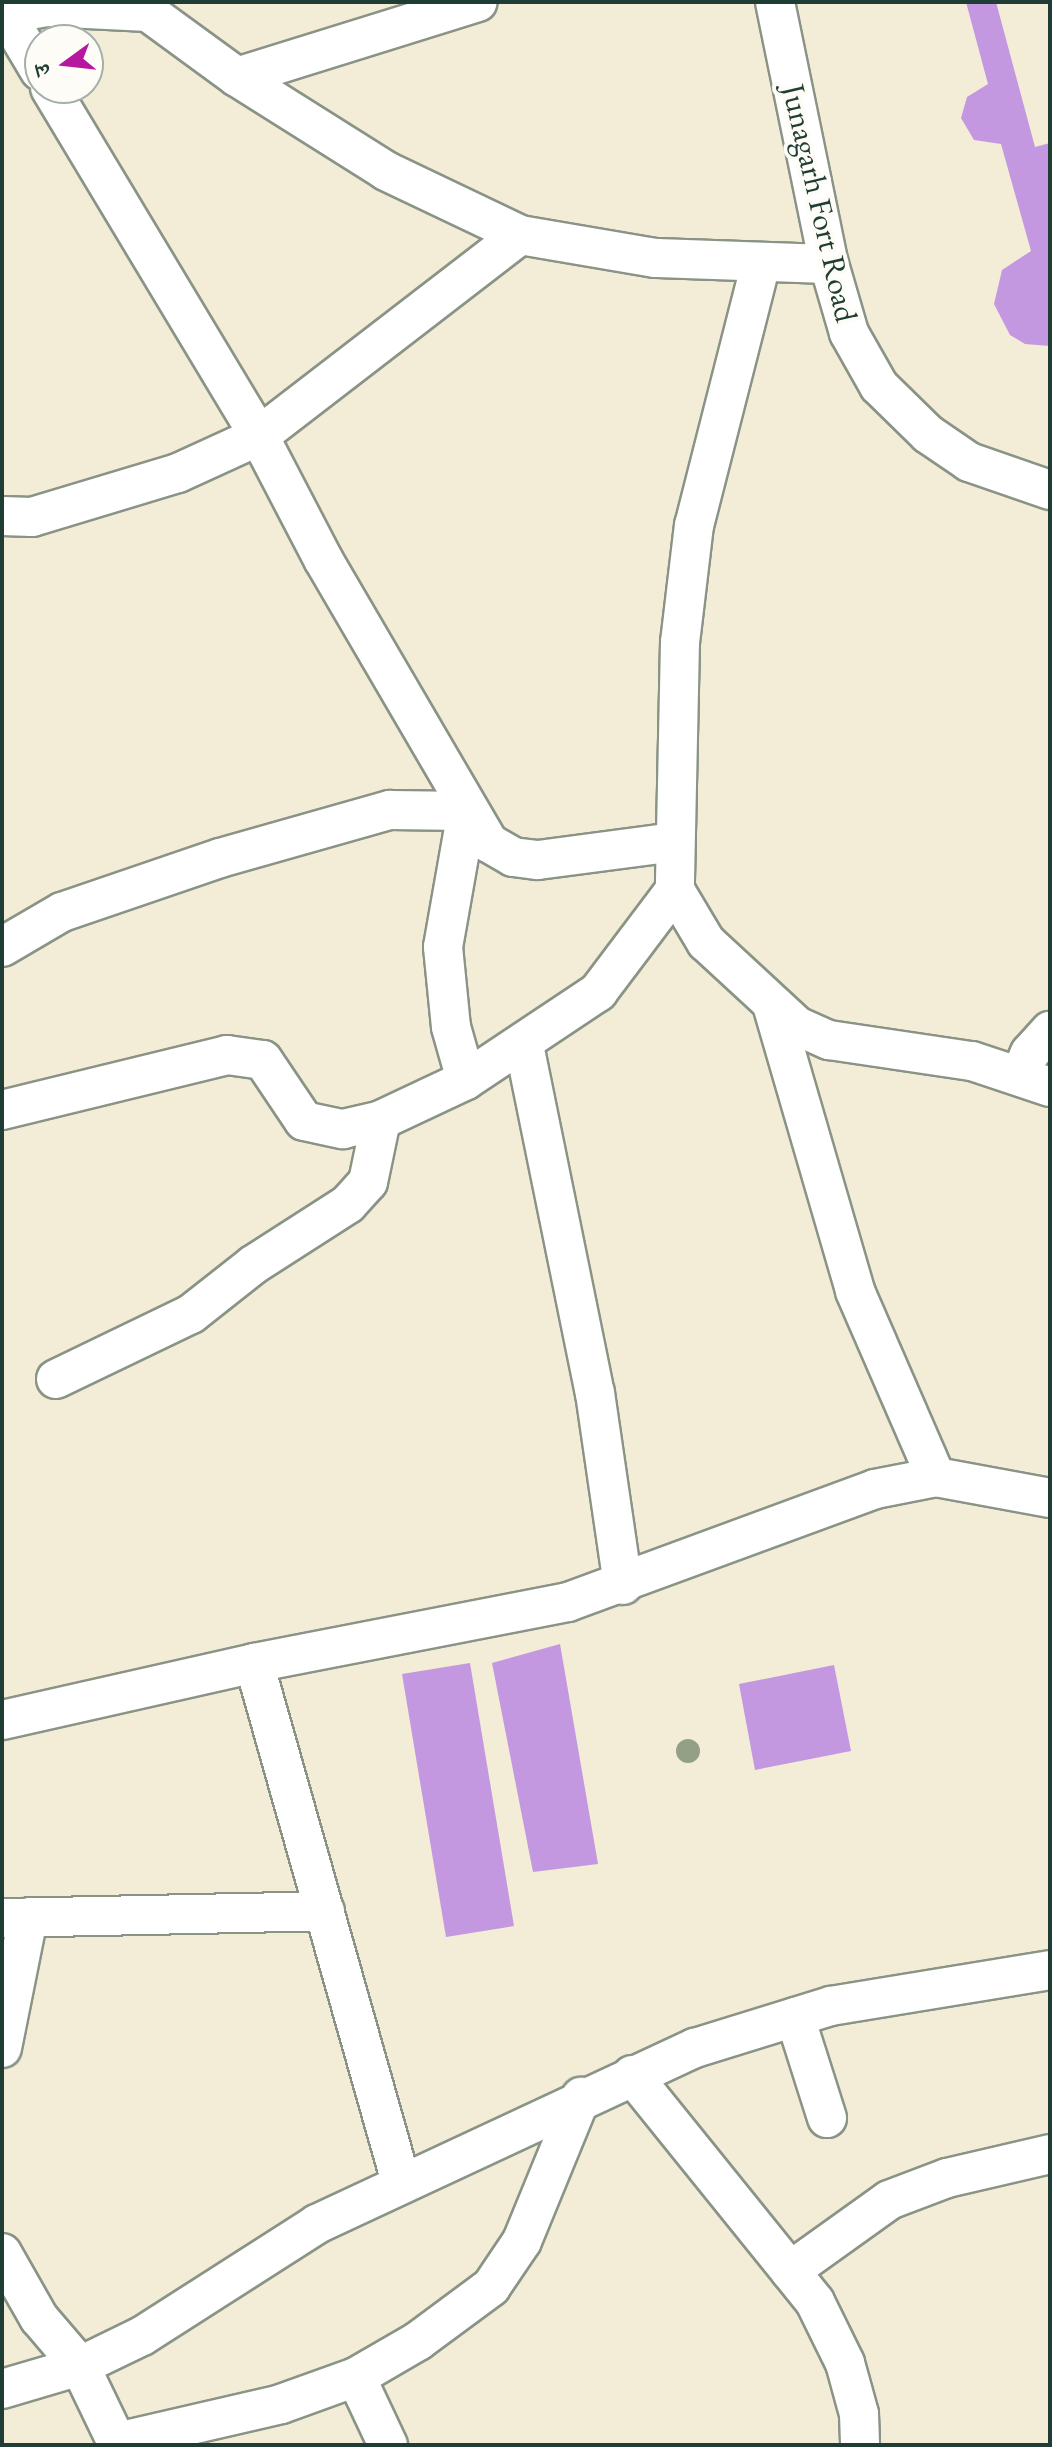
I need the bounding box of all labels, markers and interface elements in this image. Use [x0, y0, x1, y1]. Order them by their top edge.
north arrow [24, 24, 104, 104]
text: उ [27, 61, 58, 79]
street label: Junagarh Fort Road [774, 80, 866, 326]

